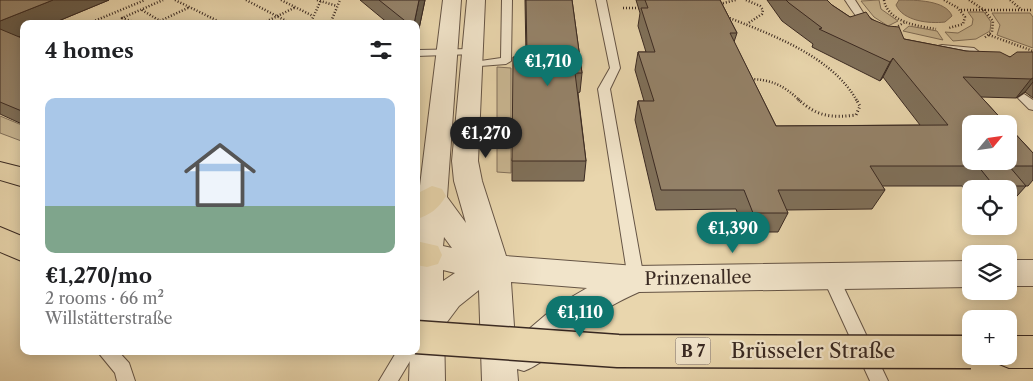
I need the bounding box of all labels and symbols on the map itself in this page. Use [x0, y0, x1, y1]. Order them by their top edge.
pin: €1,710 [507, 44, 589, 87]
north arrow [962, 115, 1018, 170]
pin: €1,270 [445, 116, 527, 159]
pin: €1,390 [692, 212, 774, 254]
street label: Prinzenallee [644, 266, 752, 290]
pin: €1,110 [539, 296, 621, 338]
road number: B 7 [676, 338, 710, 364]
street label: Brüsseler Straße [731, 338, 895, 363]

